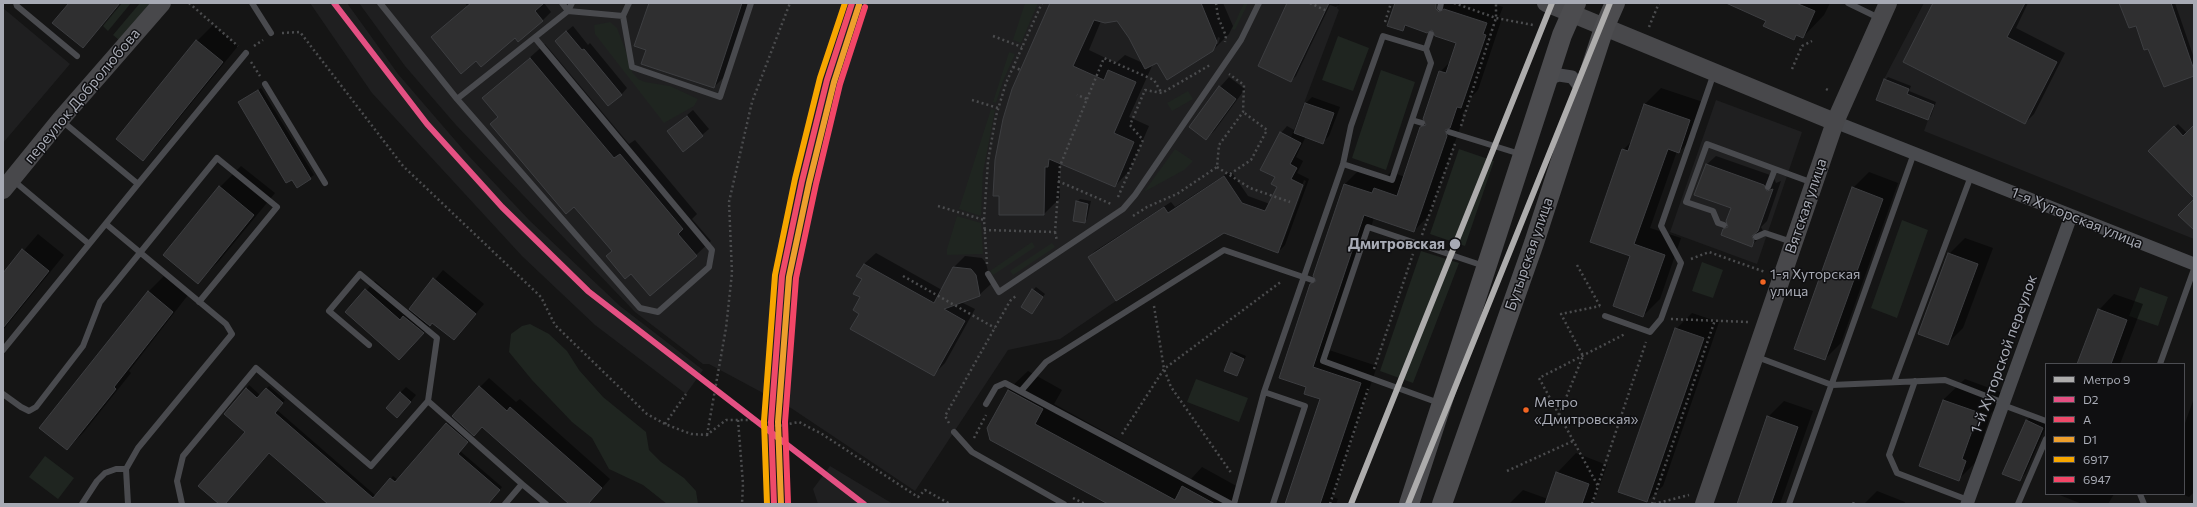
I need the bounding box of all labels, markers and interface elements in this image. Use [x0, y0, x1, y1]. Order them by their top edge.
street label: переулок Добролюбова [20, 25, 144, 167]
street label: Вятская улица [1781, 156, 1831, 256]
street label: 1-я Хуторская улица [2008, 183, 2146, 253]
street label: Бутырская улица [1501, 195, 1557, 313]
place label: Дмитровская [1348, 235, 1445, 253]
marker: Дмитровская [1448, 237, 1462, 251]
place label: 1-я Хуторская улица [1770, 266, 1860, 298]
street label: 1-й Хуторской переулок [1967, 272, 2041, 436]
marker: 1-я Хуторская улица [1758, 277, 1768, 287]
legend [2045, 363, 2185, 495]
text: Метро 9 [2083, 372, 2130, 386]
text: D2 [2083, 392, 2099, 406]
place label: Метро «Дмитровская» [1534, 394, 1638, 426]
marker: Метро «Дмитровская» [1521, 405, 1531, 415]
text: A [2083, 412, 2091, 426]
text: D1 [2083, 432, 2097, 446]
text: 6917 [2083, 452, 2109, 466]
text: 6947 [2083, 472, 2111, 486]

